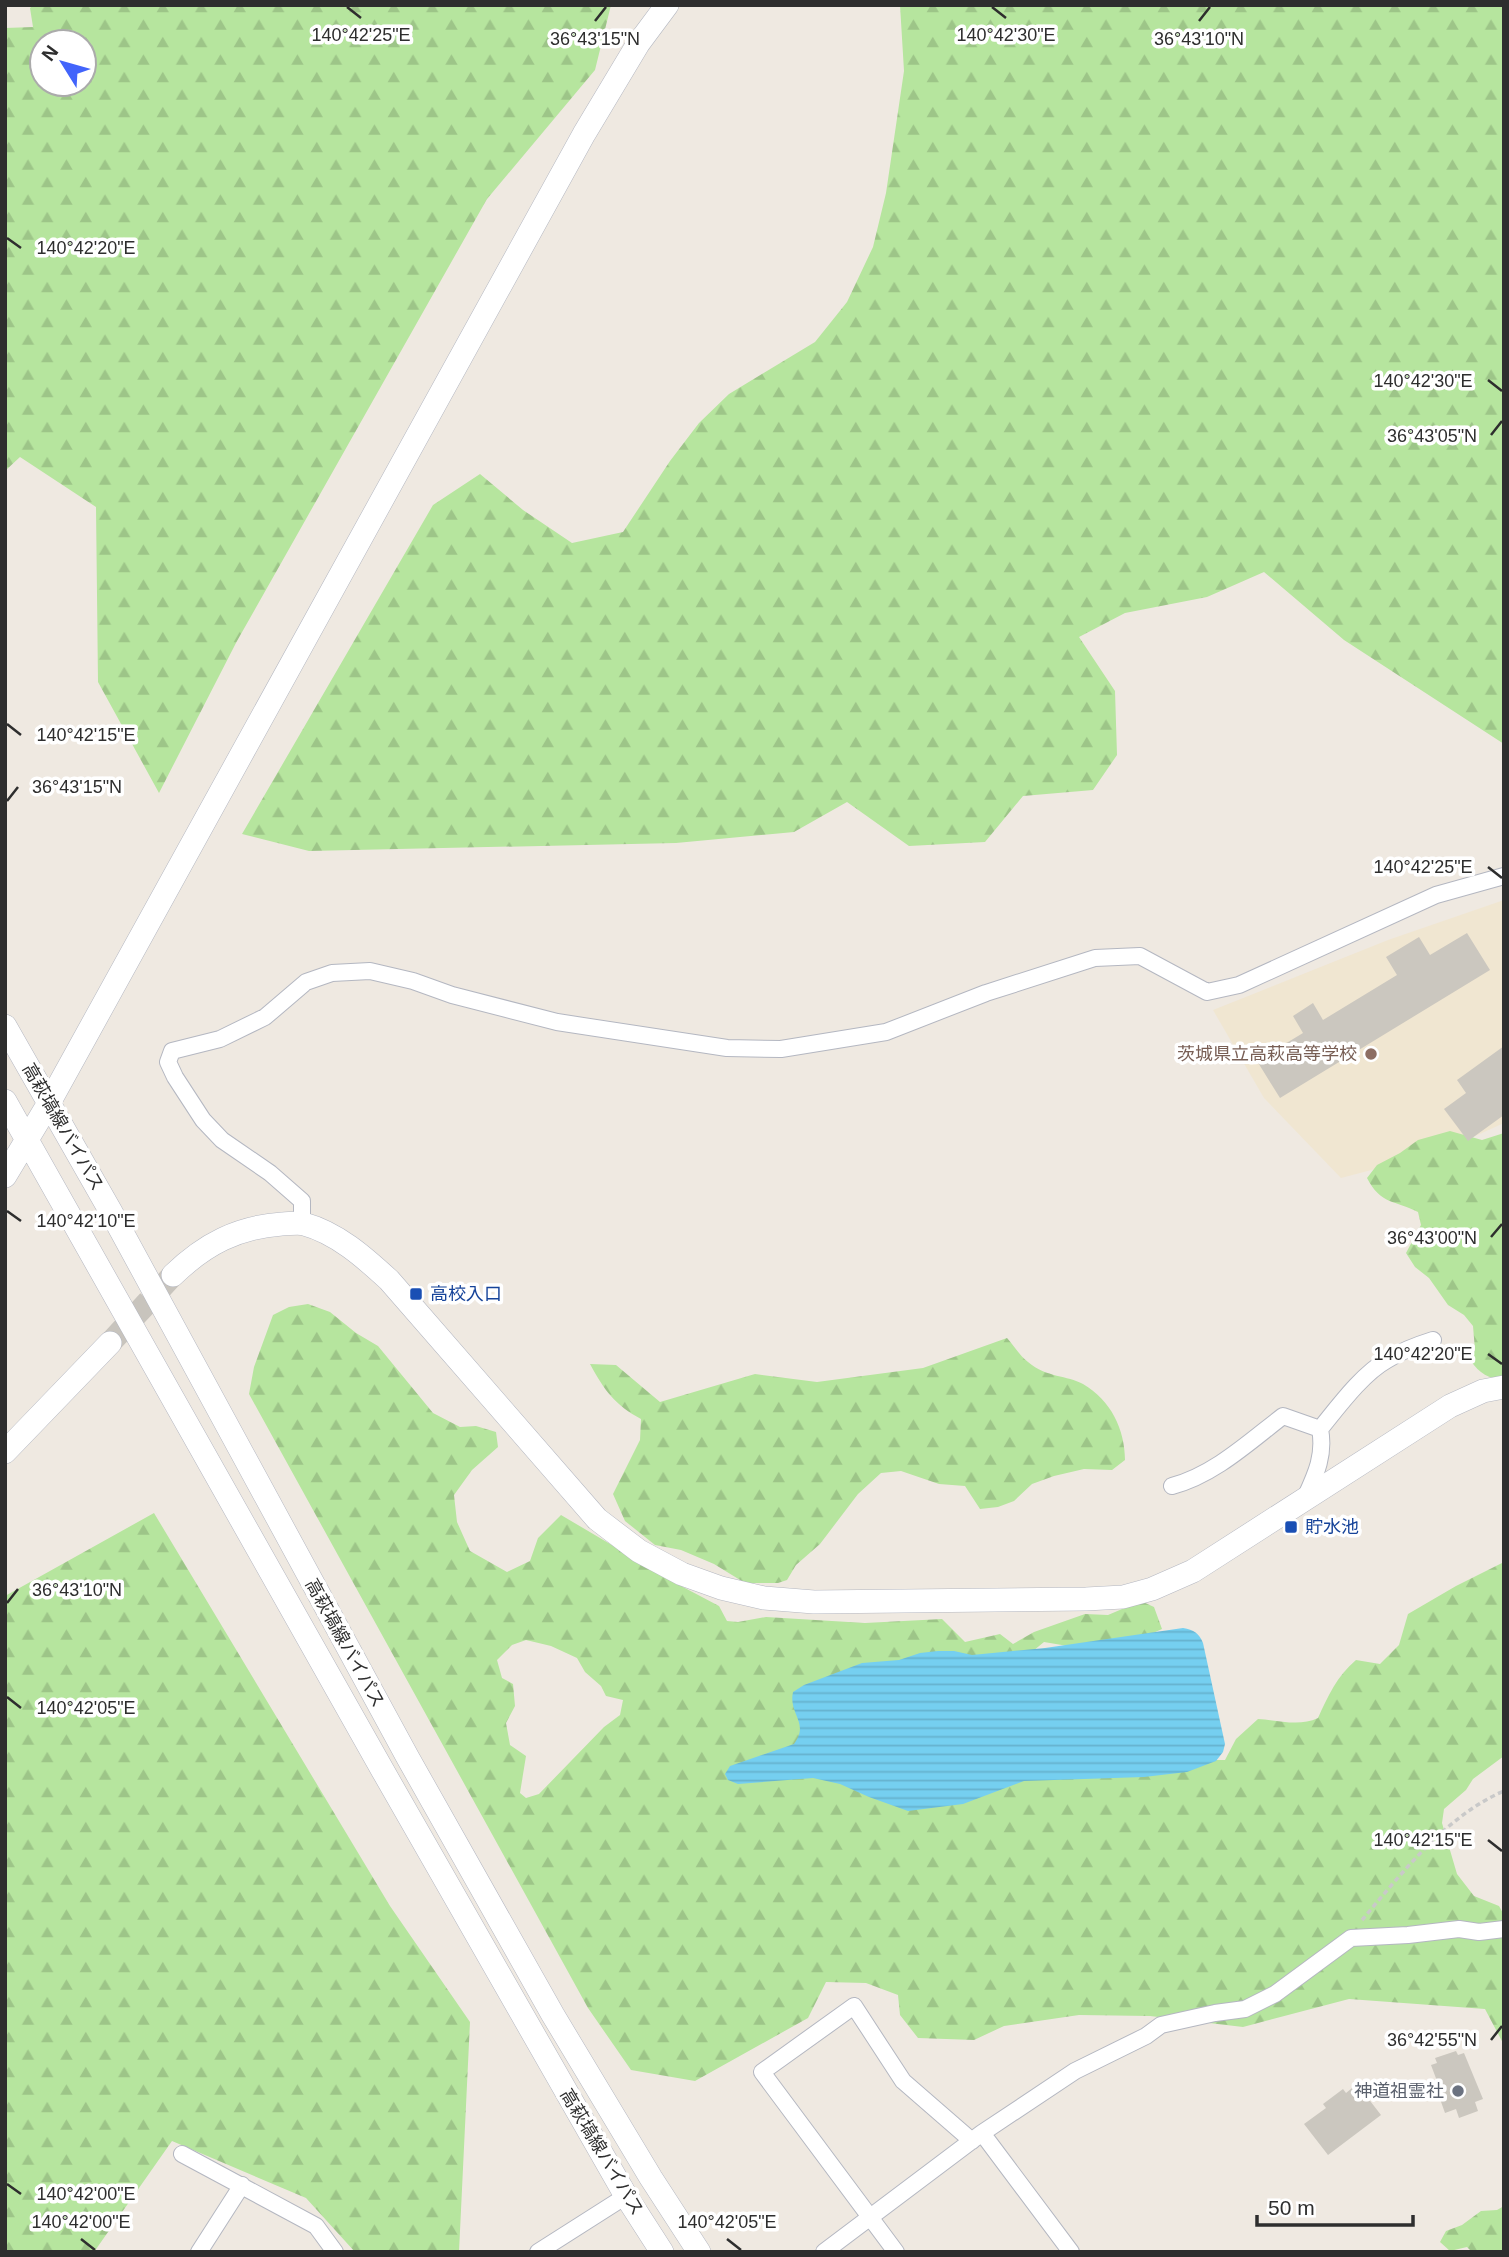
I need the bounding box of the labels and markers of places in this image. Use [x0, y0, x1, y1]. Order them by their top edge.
place label: 茨城県立高萩高等学校 [1177, 1044, 1357, 1064]
marker: 茨城県立高萩高等学校 [1363, 1046, 1379, 1062]
place label: 高校入口 [430, 1284, 502, 1304]
marker: 高校入口 [408, 1286, 424, 1302]
place label: 貯水池 [1305, 1517, 1359, 1537]
marker: 貯水池 [1283, 1519, 1299, 1535]
place label: 神道祖霊社 [1354, 2081, 1444, 2101]
marker: 神道祖霊社 [1450, 2083, 1466, 2099]

